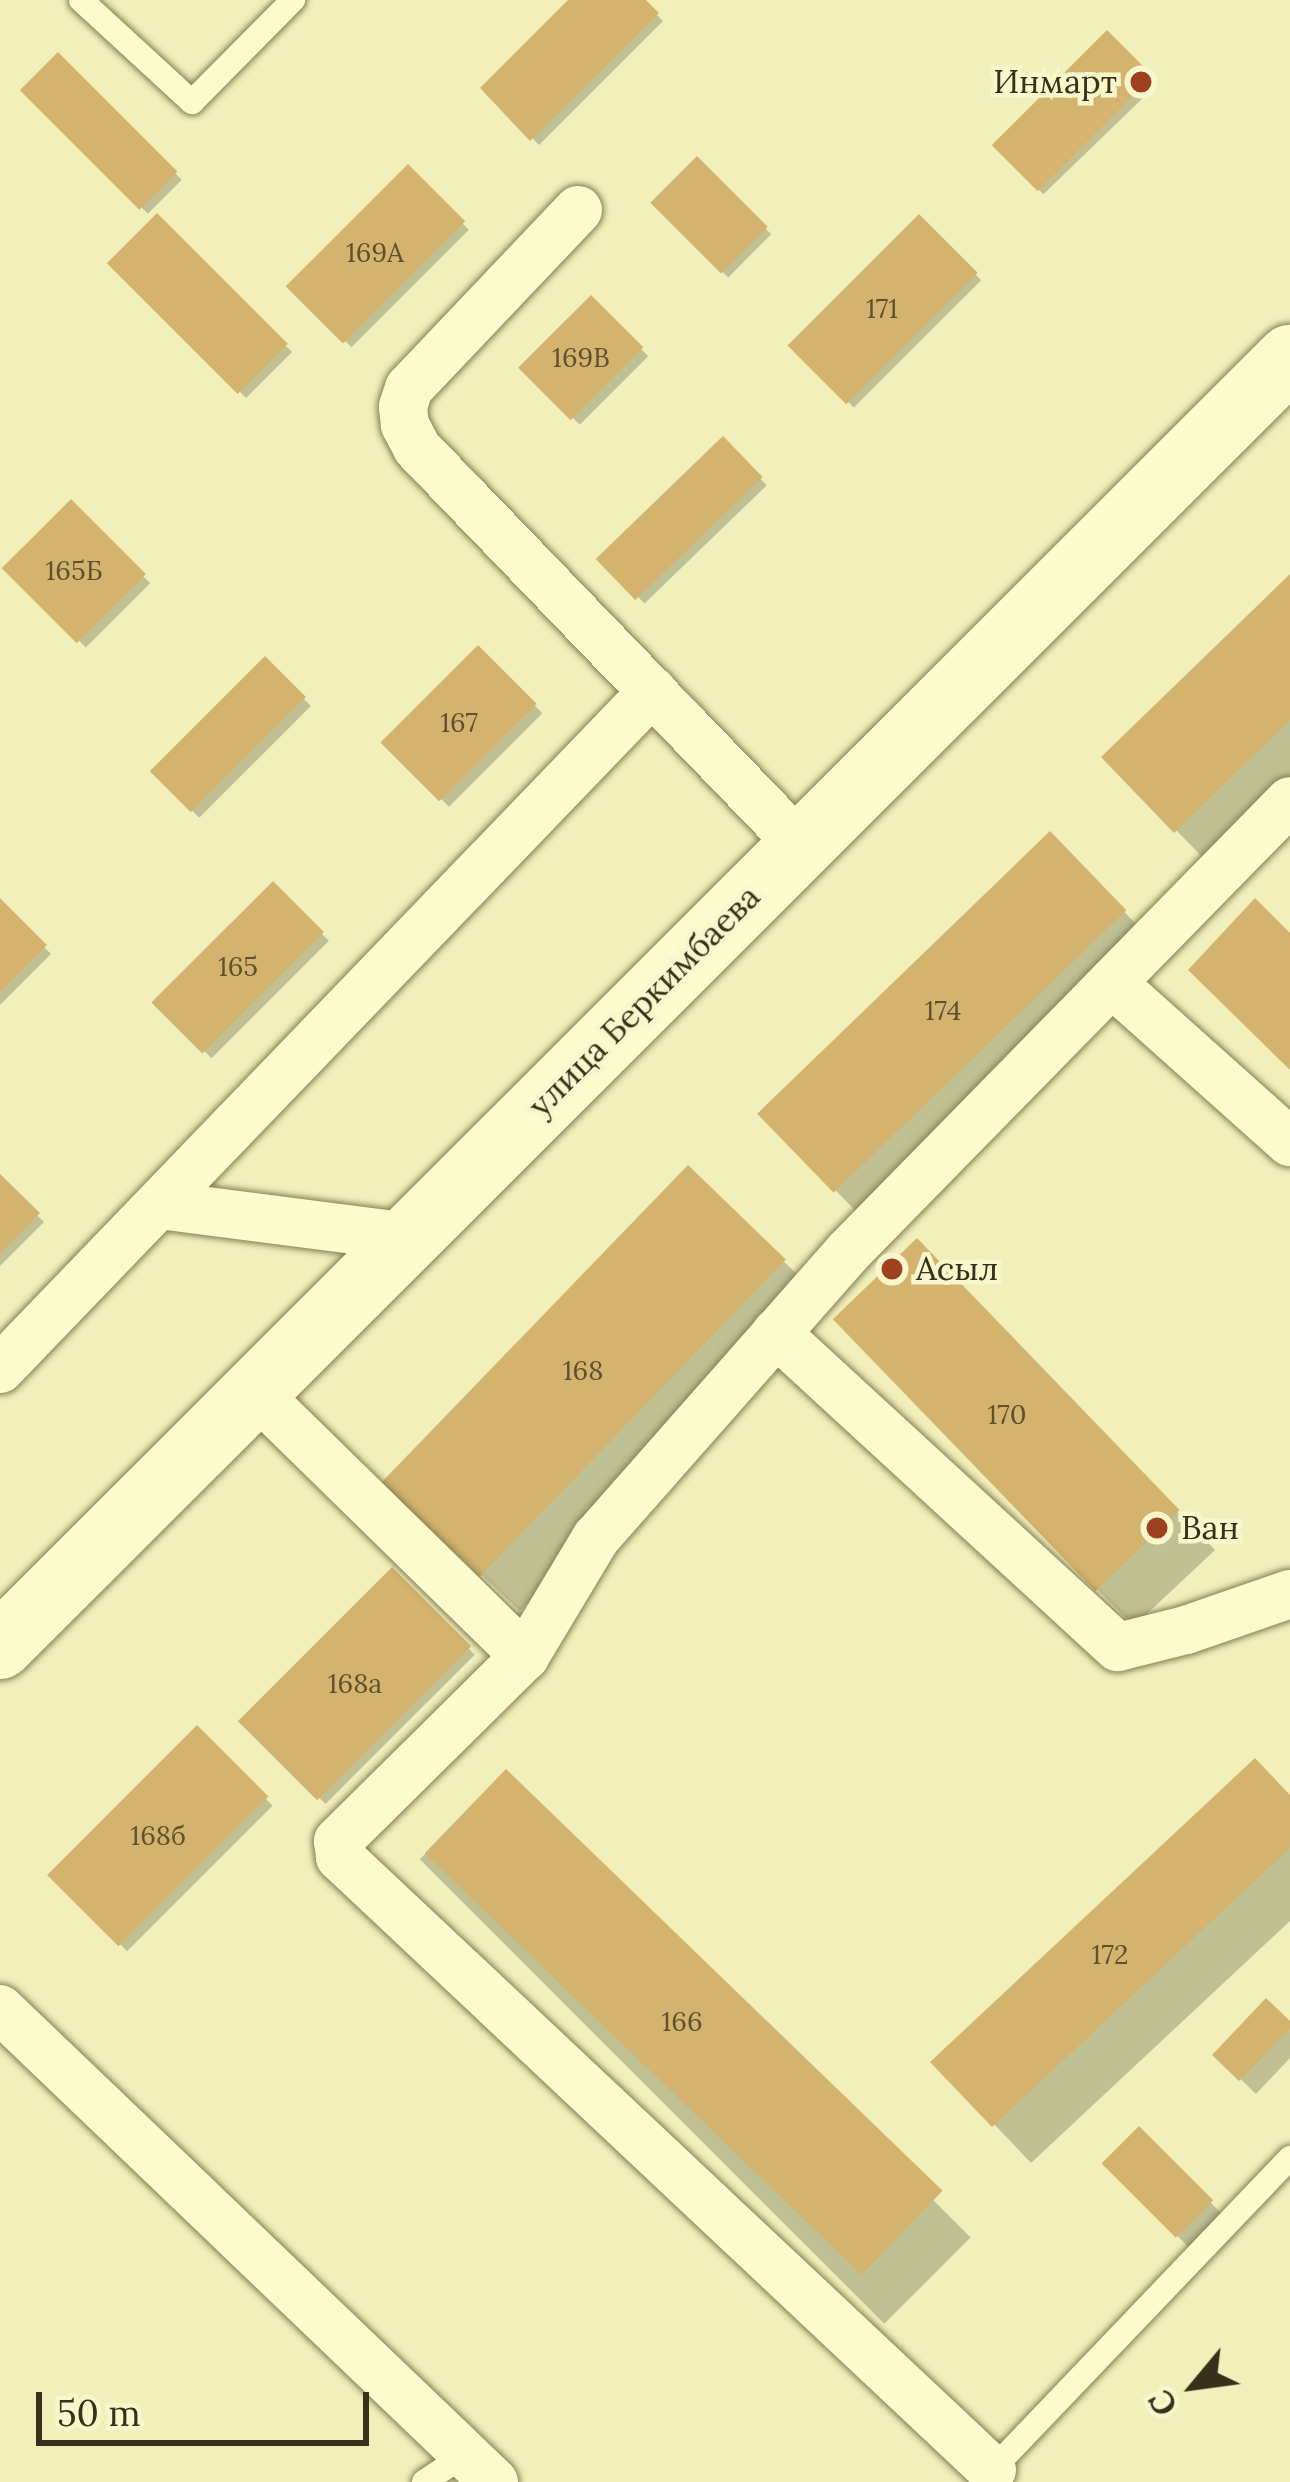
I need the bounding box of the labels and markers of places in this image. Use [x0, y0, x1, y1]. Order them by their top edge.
place label: Инмарт [993, 62, 1117, 102]
marker: Инмарт [1128, 69, 1154, 95]
place label: Асыл [916, 1249, 998, 1289]
marker: Асыл [879, 1256, 905, 1282]
place label: Ван [1181, 1508, 1239, 1548]
marker: Ван [1144, 1515, 1170, 1541]

